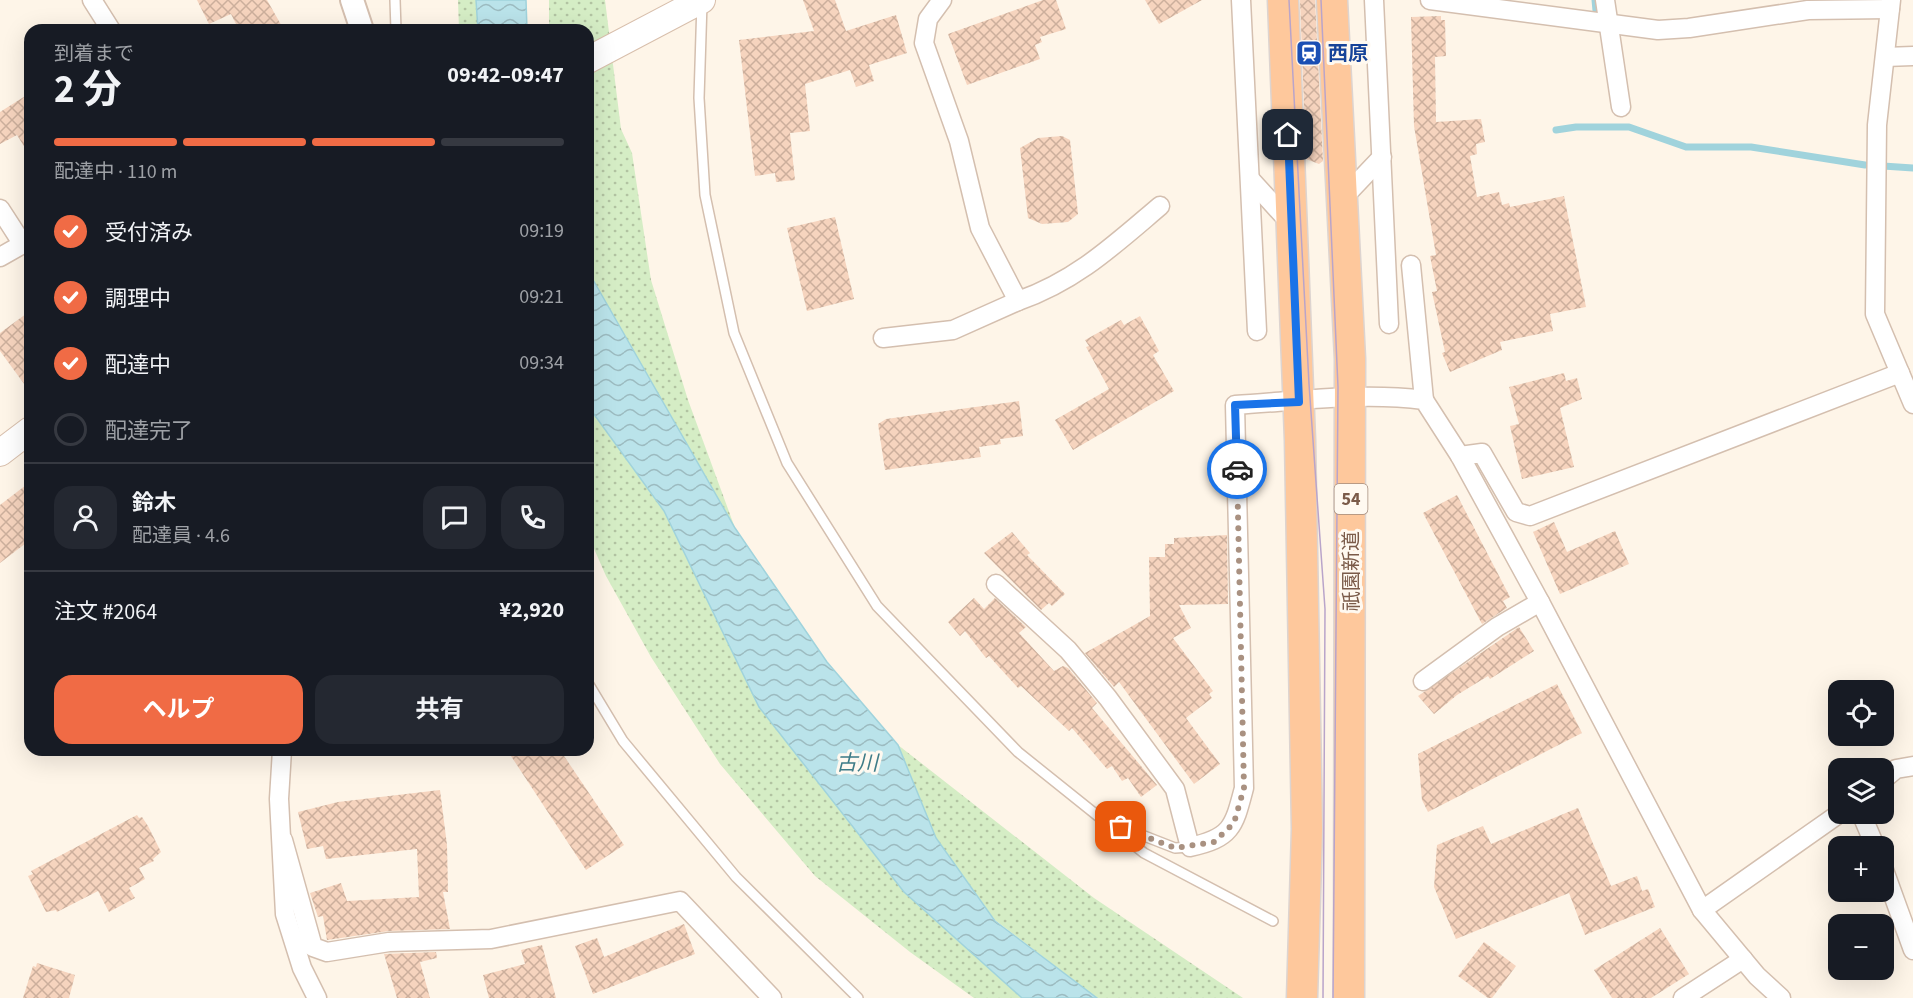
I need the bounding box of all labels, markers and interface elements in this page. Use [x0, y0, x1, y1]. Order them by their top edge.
station icon: 西原 [1294, 38, 1324, 68]
text: 到着まで [54, 40, 134, 68]
place label: 西原 [1328, 40, 1368, 68]
text: 09:42–09:47 [447, 59, 564, 91]
text: 2 分 [54, 62, 121, 118]
pin [1262, 109, 1313, 160]
icon: home [1271, 118, 1304, 151]
text: 配達中 · 110 m [54, 158, 177, 186]
icon: check [54, 215, 87, 248]
text: 受付済み [105, 217, 193, 249]
text: 09:19 [519, 217, 564, 245]
icon: check [54, 281, 87, 314]
text: 調理中 [105, 283, 171, 315]
text: 09:21 [519, 283, 564, 311]
icon: check [54, 347, 87, 380]
text: 配達中 [105, 349, 171, 381]
text: 09:34 [519, 349, 564, 377]
text: 配達完了 [105, 415, 193, 447]
courier [1207, 439, 1267, 499]
icon: car [1221, 453, 1254, 486]
road number: 54 [1334, 484, 1368, 514]
button: person [54, 486, 117, 549]
button: chat [423, 486, 486, 549]
button: phone [501, 486, 564, 549]
text: 鈴木 [132, 487, 176, 519]
text: 配達員 · 4.6 [132, 522, 230, 550]
street label: 祇園新道 [1338, 531, 1366, 611]
text: ¥2,920 [499, 594, 564, 626]
text: 注文 #2064 [54, 596, 157, 628]
button: ヘルプ [54, 675, 303, 744]
button: 共有 [315, 675, 564, 744]
map controls [1828, 680, 1894, 980]
button: locate [1828, 680, 1894, 746]
water label: 古川 [836, 748, 880, 778]
button: layers [1828, 758, 1894, 824]
pin [1095, 801, 1146, 852]
icon: bag [1104, 810, 1137, 843]
button: + [1828, 836, 1894, 902]
button: − [1828, 914, 1894, 980]

